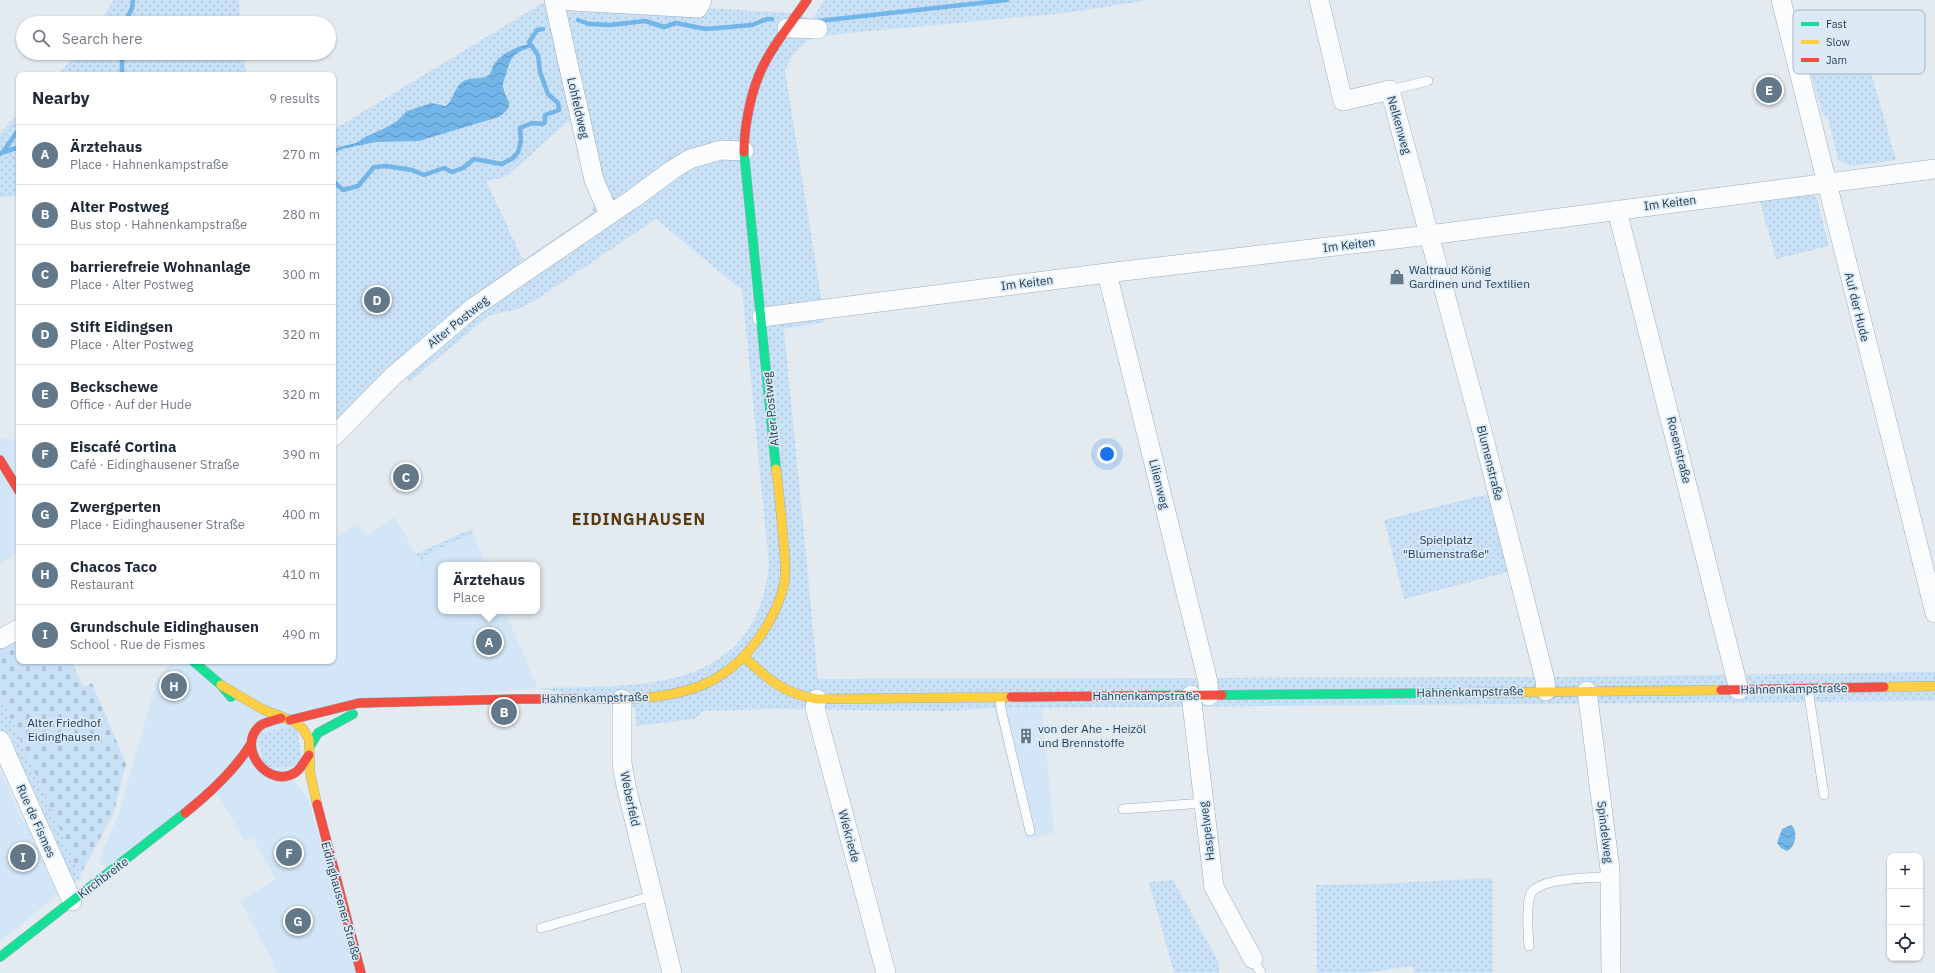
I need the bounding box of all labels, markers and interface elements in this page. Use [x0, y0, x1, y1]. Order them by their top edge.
legend [1793, 10, 1925, 74]
search box [16, 16, 336, 60]
text: Fast [1826, 17, 1847, 31]
icon: search [30, 27, 52, 49]
text: Search here [62, 29, 142, 48]
text: Slow [1826, 35, 1850, 49]
text: Jam [1826, 53, 1847, 67]
pin: E [1756, 75, 1782, 105]
street label: Lohfeldweg [564, 76, 593, 140]
text: Nearby [32, 87, 90, 109]
text: 9 results [269, 90, 320, 107]
street label: Nelkenweg [1384, 94, 1415, 156]
text: Ärztehaus [70, 137, 142, 156]
text: A [41, 146, 49, 163]
text: 270 m [282, 146, 320, 163]
text: Place · Hahnenkampstraße [70, 156, 228, 173]
street label: Im Keiten [1643, 192, 1697, 213]
text: Alter Postweg [70, 197, 169, 216]
text: B [41, 206, 49, 223]
text: 280 m [282, 206, 320, 223]
text: Bus stop · Hahnenkampstraße [70, 216, 247, 233]
street label: Im Keiten [1322, 234, 1376, 255]
text: barrierefreie Wohnanlage [70, 257, 251, 276]
place label: Waltraud König Gardinen und Textilien [1409, 262, 1530, 291]
text: C [41, 266, 49, 283]
text: 300 m [282, 266, 320, 283]
shop icon: Waltraud König Gardinen und Textilien [1388, 268, 1406, 286]
street label: Auf der Hude [1842, 271, 1873, 343]
street label: Im Keiten [1000, 272, 1054, 293]
text: Place · Alter Postweg [70, 276, 193, 293]
pin: D [364, 285, 390, 315]
street label: Alter Postweg [424, 292, 492, 351]
text: Stift Eidingsen [70, 317, 173, 336]
text: D [40, 326, 50, 343]
text: 320 m [282, 326, 320, 343]
text: Place · Alter Postweg [70, 336, 193, 353]
street label: Alter Postweg [759, 370, 782, 447]
text: Beckschewe [70, 377, 158, 396]
text: E [41, 386, 49, 403]
text: 320 m [282, 386, 320, 403]
text: Office · Auf der Hude [70, 396, 192, 413]
street label: Rosenstraße [1664, 415, 1695, 485]
street label: Blumenstraße [1474, 424, 1507, 502]
text: Eiscafé Cortina [70, 437, 176, 456]
your location [1097, 444, 1117, 464]
text: F [41, 446, 49, 463]
text: 390 m [282, 446, 320, 463]
text: Café · Eidinghausener Straße [70, 456, 239, 473]
street label: Lilienweg [1146, 457, 1173, 511]
pin: C [393, 462, 419, 492]
text: Zwergperten [70, 497, 161, 516]
text: G [40, 506, 50, 523]
text: 400 m [282, 506, 320, 523]
district label: EIDINGHAUSEN [572, 509, 706, 529]
text: Place · Eidinghausener Straße [70, 516, 245, 533]
park label: Spielplatz "Blumenstraße" [1403, 532, 1489, 561]
text: Chacos Taco [70, 557, 157, 576]
popup [438, 562, 540, 614]
text: H [40, 566, 50, 583]
text: 410 m [282, 566, 320, 583]
text: Ärztehaus [453, 570, 525, 589]
text: Restaurant [70, 576, 134, 593]
text: Place [453, 589, 485, 606]
text: Grundschule Eidinghausen [70, 617, 259, 636]
text: I [42, 626, 48, 643]
text: 490 m [282, 626, 320, 643]
pin: A [476, 627, 502, 657]
text: School · Rue de Fismes [70, 636, 205, 653]
pin: H [161, 671, 187, 701]
street label: Hahnenkampstraße [1740, 680, 1848, 697]
street label: Hahnenkampstraße [1416, 683, 1524, 700]
street label: Hahnenkampstraße [1092, 688, 1200, 703]
street label: Hahnenkampstraße [541, 689, 649, 706]
pin: B [491, 697, 517, 727]
park label: Alter Friedhof Eidinghausen [27, 715, 101, 744]
place label: von der Ahe - Heizöl und Brennstoffe [1038, 721, 1146, 750]
building icon: von der Ahe - Heizöl und Brennstoffe [1017, 727, 1035, 745]
street label: Weberfeld [617, 770, 644, 828]
street label: Rue de Fismes [14, 782, 59, 860]
street label: Haspelweg [1195, 800, 1218, 862]
street label: Spindelweg [1594, 800, 1617, 865]
street label: Wiekriede [835, 808, 864, 864]
pin: F [276, 838, 302, 868]
street label: Eidinghausener Straße [318, 840, 365, 962]
pin: I [10, 842, 36, 872]
street label: Kirchbreite [74, 853, 131, 901]
map controls [1887, 853, 1923, 961]
button: + [1887, 853, 1923, 889]
button: − [1887, 889, 1923, 925]
pin: G [285, 906, 311, 936]
button: locate [1887, 925, 1923, 961]

